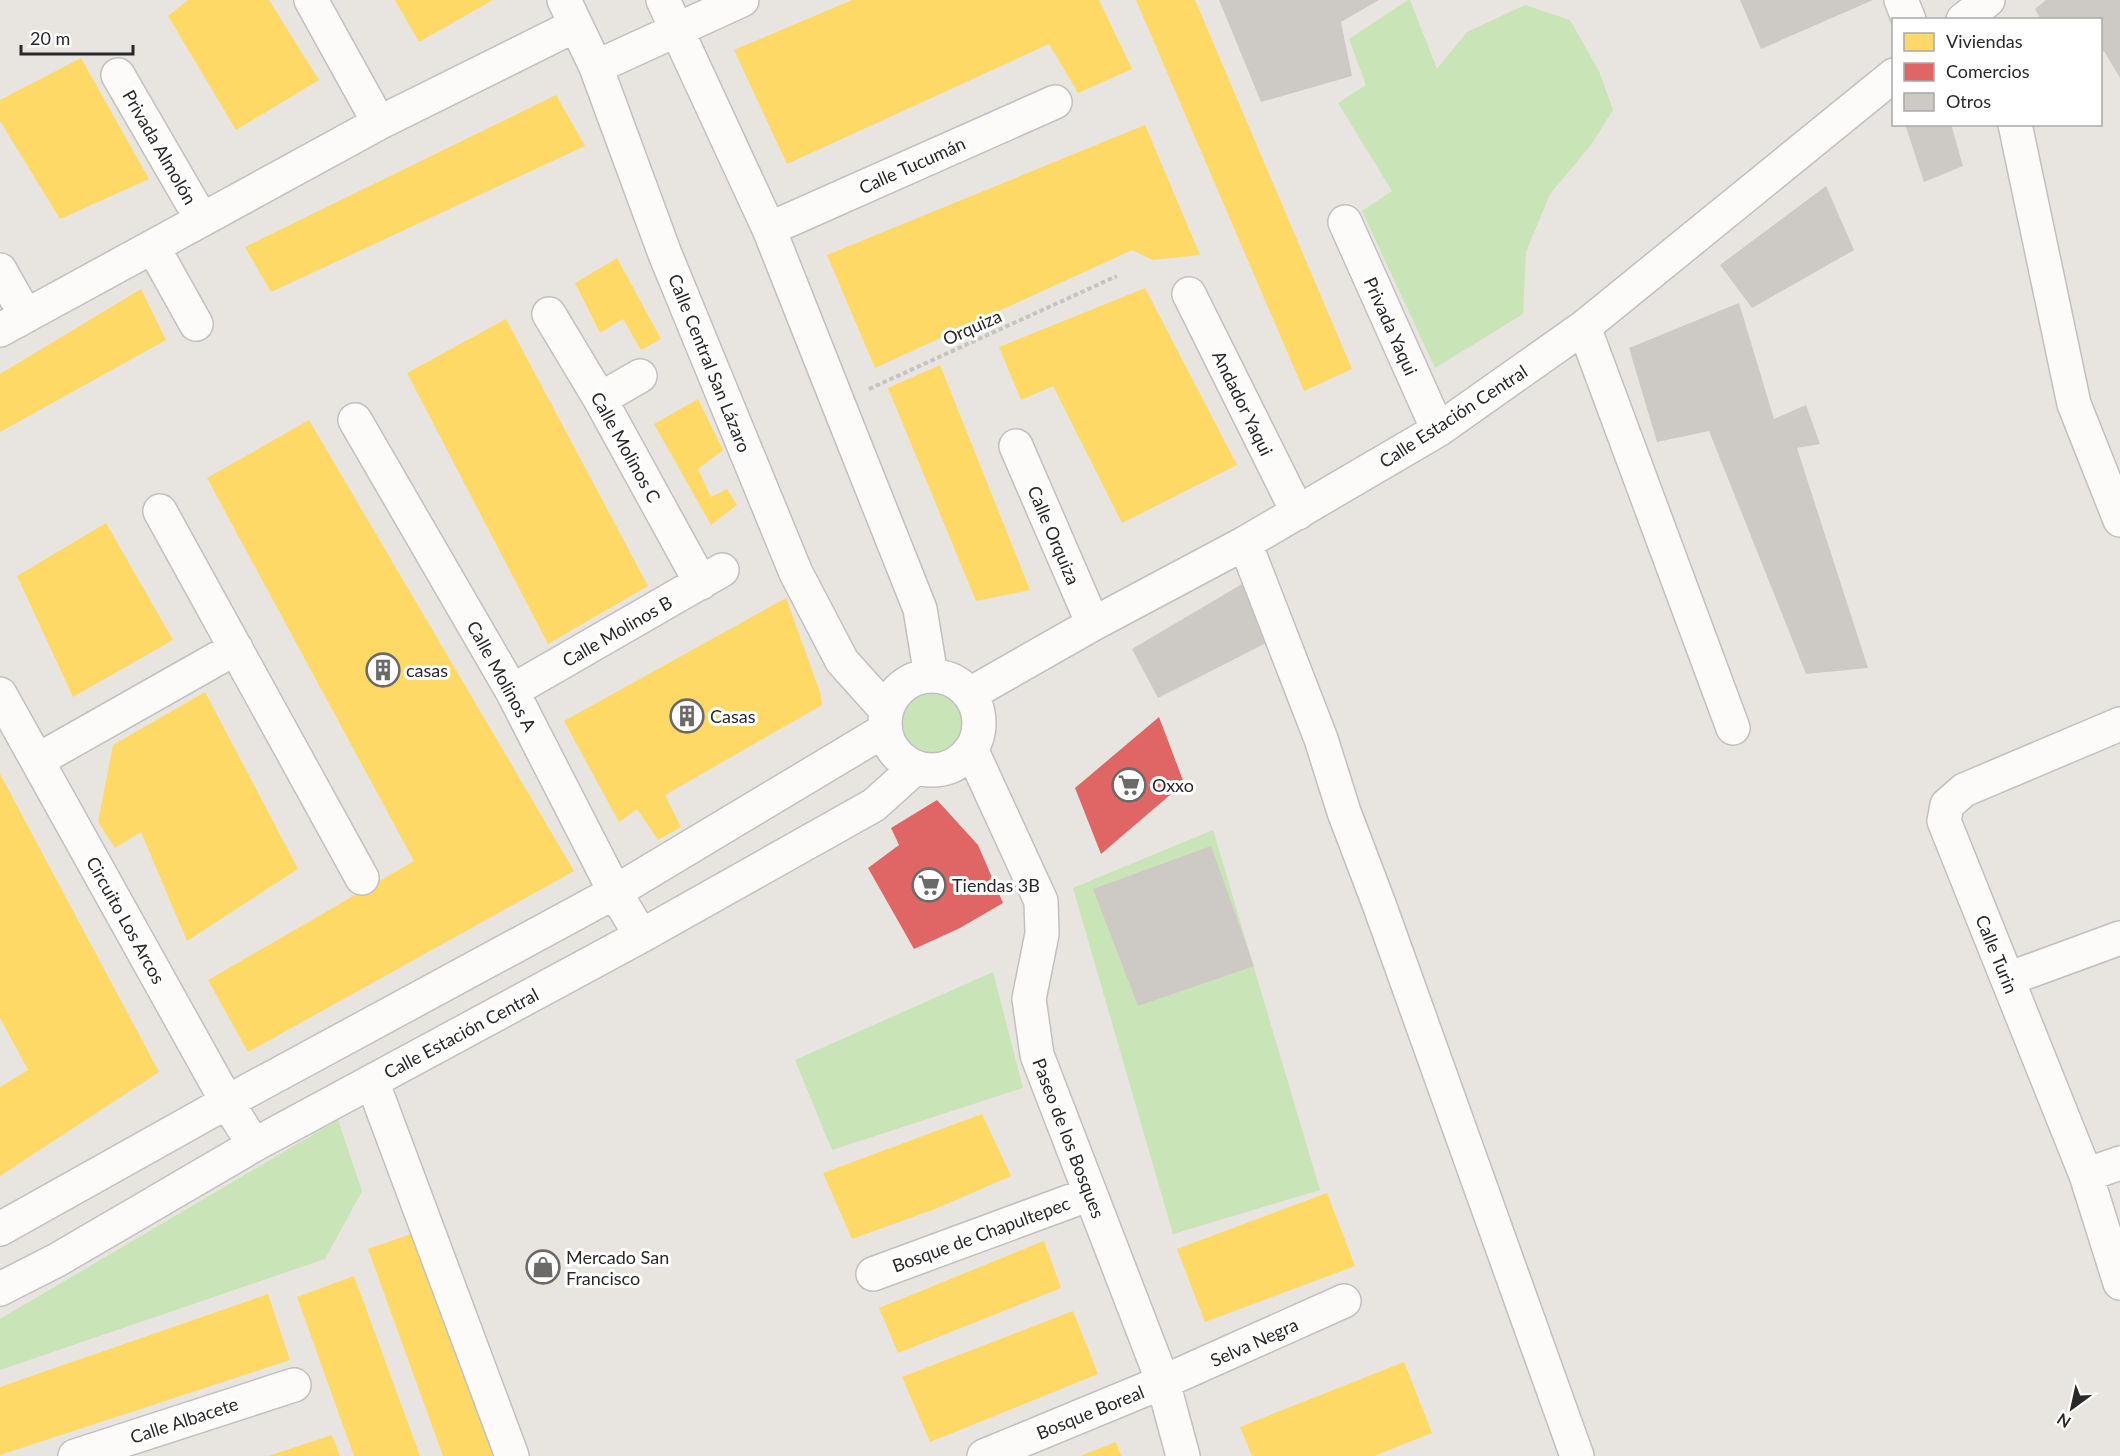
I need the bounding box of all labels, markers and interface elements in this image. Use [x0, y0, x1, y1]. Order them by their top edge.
scale bar [21, 18, 134, 56]
legend [1892, 18, 2102, 126]
text: 20 m [30, 27, 70, 49]
text: Viviendas [1946, 30, 2023, 52]
text: Comercios [1946, 60, 2030, 82]
street label: Privada Almolón [118, 86, 202, 208]
text: Otros [1946, 90, 1991, 112]
street label: Calle Tucumán [855, 132, 969, 198]
street label: Calle Central San Lázaro [664, 271, 756, 455]
street label: Privada Yaqui [1360, 274, 1422, 378]
street label: Orquiza [939, 304, 1005, 350]
street label: Andador Yaqui [1208, 347, 1278, 459]
street label: Calle Estación Central [1375, 360, 1531, 472]
street label: Calle Molinos C [586, 388, 666, 506]
street label: Calle Orquiza [1023, 482, 1085, 588]
street label: Calle Molinos B [558, 591, 676, 671]
street label: Calle Molinos A [463, 617, 542, 736]
building icon: casas [365, 652, 401, 688]
place label: casas [406, 659, 448, 681]
building icon: Casas [669, 698, 705, 734]
place label: Casas [710, 705, 756, 727]
supermarket icon: Oxxo [1111, 767, 1147, 803]
place label: Oxxo [1152, 774, 1194, 796]
street label: Circuito Los Arcos [82, 853, 170, 988]
supermarket icon: Tiendas 3B [911, 867, 947, 903]
place label: Tiendas 3B [952, 874, 1040, 896]
street label: Calle Turin [1971, 912, 2023, 996]
street label: Calle Estación Central [380, 983, 542, 1083]
street label: Paseo de los Bosques [1028, 1055, 1110, 1221]
street label: Bosque de Chapultepec [889, 1191, 1073, 1276]
place label: Mercado San Francisco [566, 1246, 669, 1289]
shop icon: Mercado San Francisco [525, 1249, 561, 1285]
street label: Selva Negra [1207, 1313, 1301, 1371]
north arrow [2042, 1378, 2102, 1438]
street label: Bosque Boreal [1033, 1380, 1147, 1444]
street label: Calle Albacete [127, 1392, 241, 1448]
text: N [2053, 1410, 2074, 1432]

